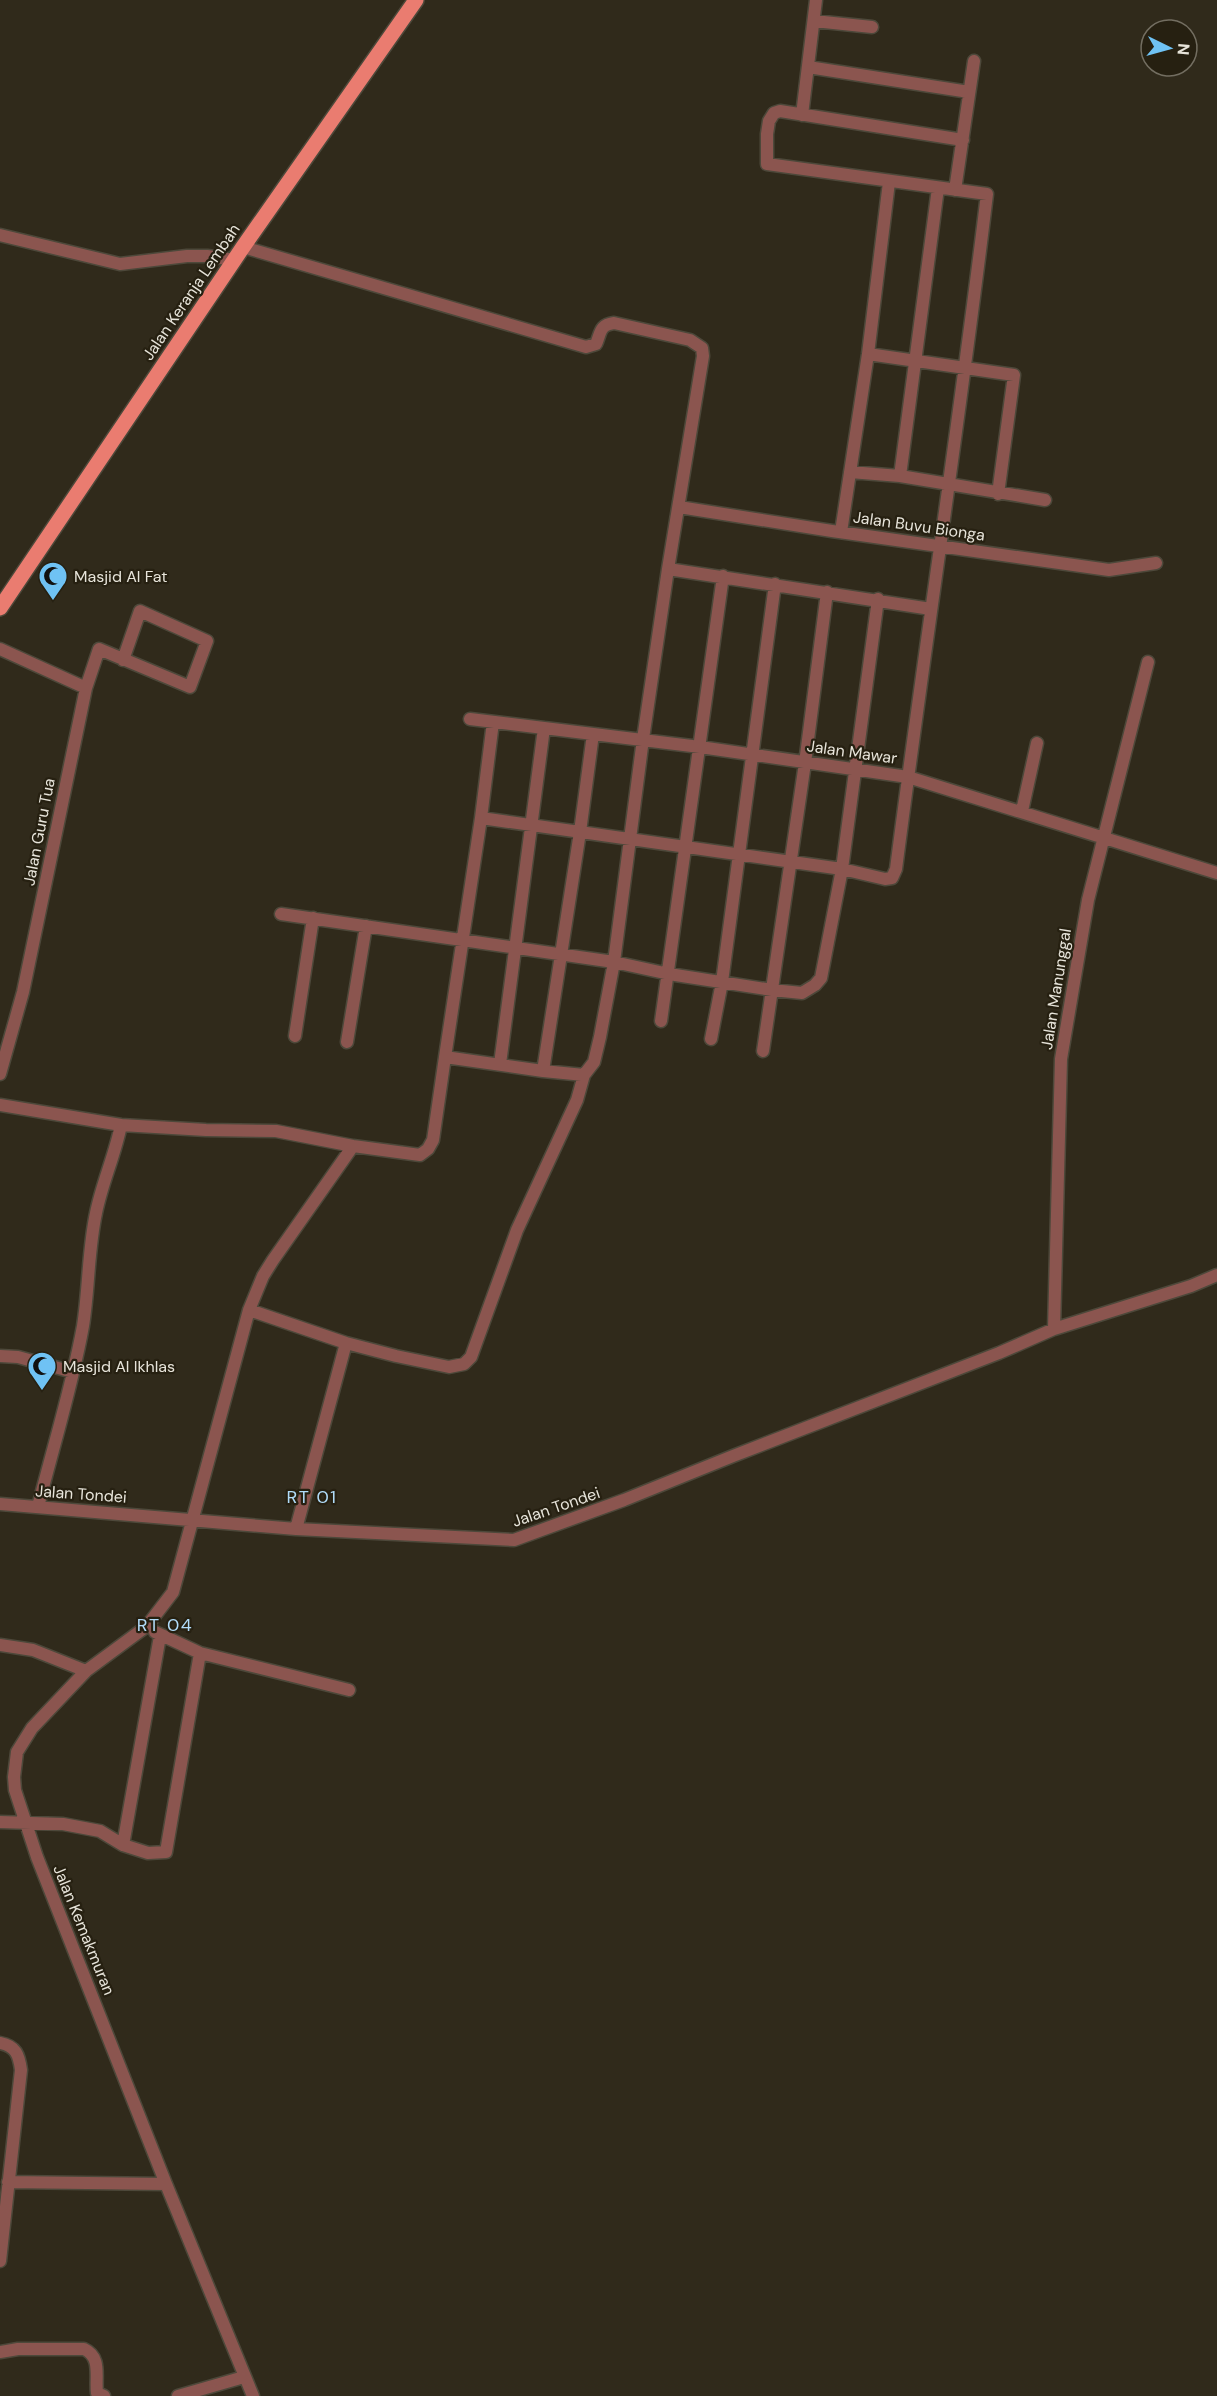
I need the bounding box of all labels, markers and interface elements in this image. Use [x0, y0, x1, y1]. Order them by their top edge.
north arrow [1139, 18, 1199, 78]
text: N [1172, 43, 1194, 56]
street label: Jalan Keranja Lembah [137, 220, 245, 364]
street label: Jalan Buvu Bionga [852, 506, 986, 546]
mosque icon: Masjid Al Fat [37, 560, 69, 602]
place label: Masjid Al Fat [74, 566, 167, 587]
street label: Jalan Mawar [805, 735, 899, 769]
street label: Jalan Guru Tua [18, 776, 60, 888]
street label: Jalan Manunggal [1036, 927, 1076, 1051]
mosque icon: Masjid Al Ikhlas [26, 1350, 58, 1392]
place label: Masjid Al Ikhlas [63, 1356, 175, 1377]
street label: Jalan Tondei [35, 1480, 127, 1508]
street label: Jalan Tondei [509, 1482, 603, 1532]
district label: RT 01 [286, 1485, 338, 1509]
district label: RT 04 [137, 1613, 193, 1637]
street label: Jalan Kemakmuran [48, 1862, 120, 1998]

